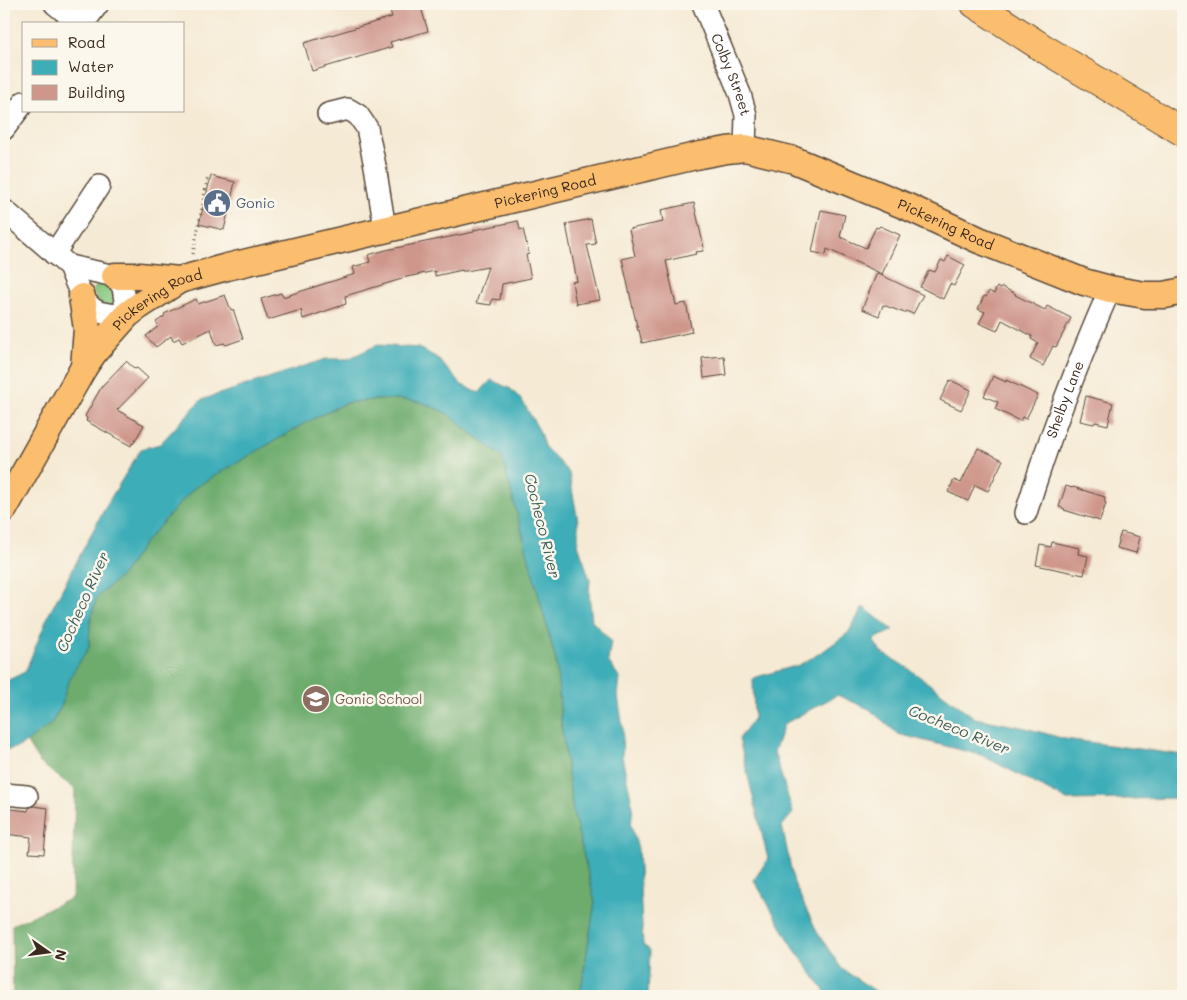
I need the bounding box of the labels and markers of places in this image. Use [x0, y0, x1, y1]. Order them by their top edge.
public building icon: Gonic [202, 188, 232, 218]
place label: Gonic [236, 193, 275, 212]
school or university icon: Gonic School [301, 684, 331, 714]
place label: Gonic School [335, 689, 423, 708]

